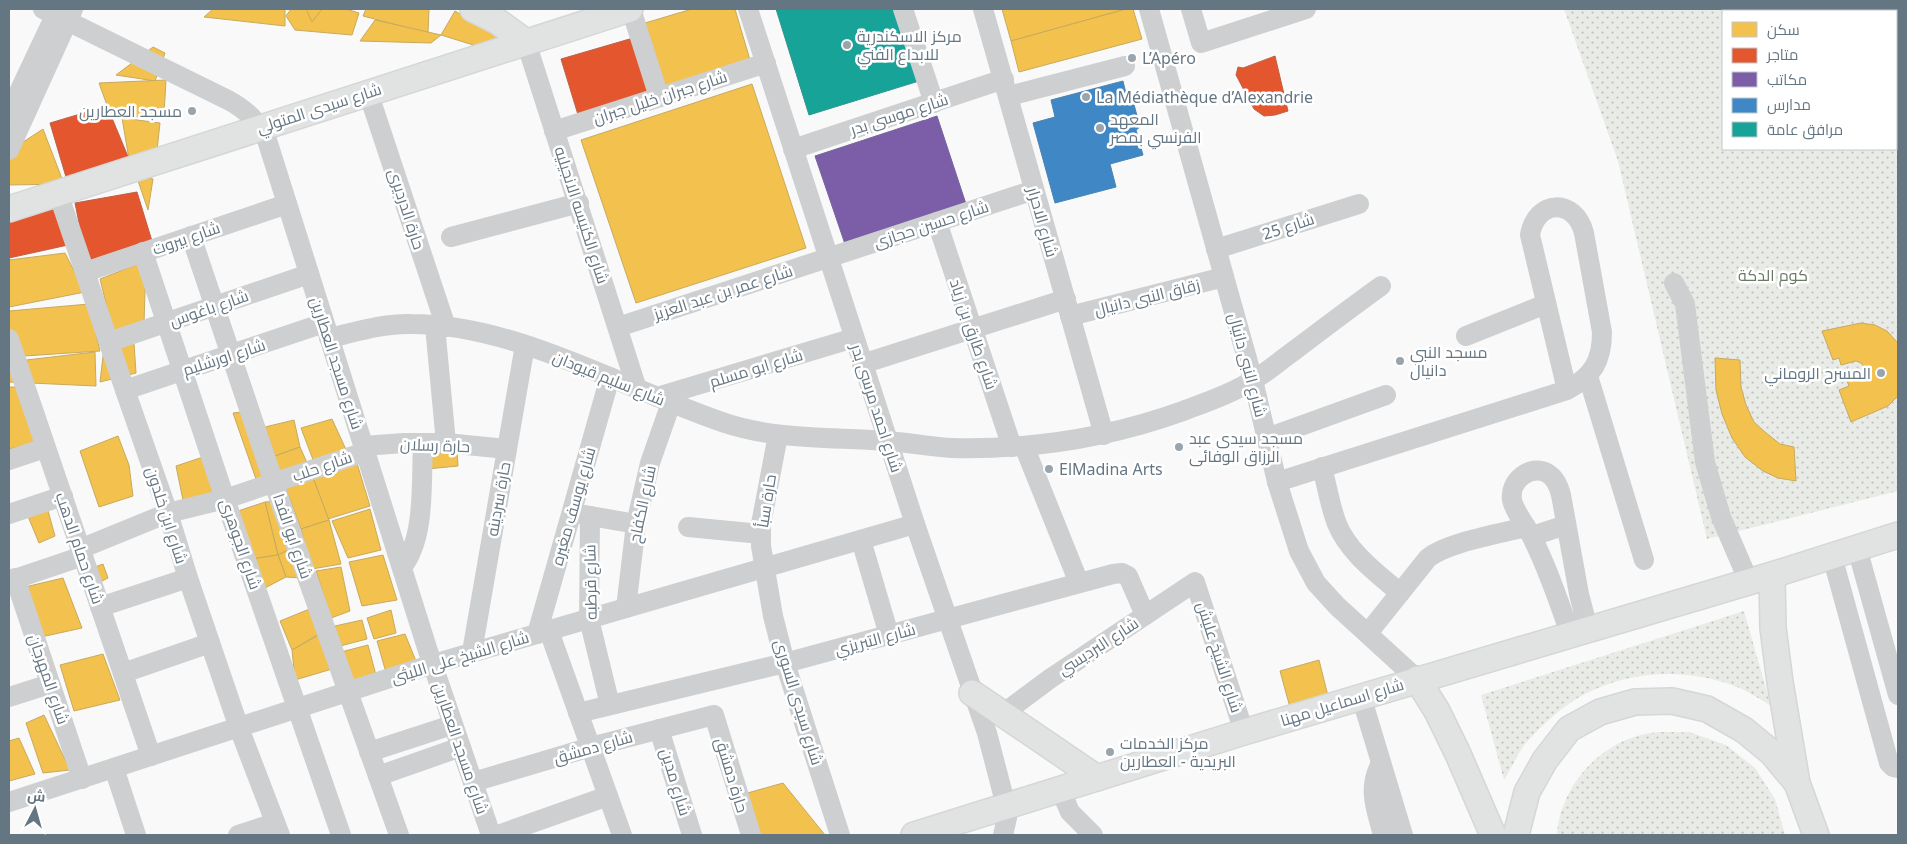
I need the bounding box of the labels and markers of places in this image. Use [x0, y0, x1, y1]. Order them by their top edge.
place label: مركز الاسكندرية للابداع الفني [857, 25, 962, 68]
marker: مركز الاسكندرية للابداع الفني [841, 39, 853, 51]
place label: L’Apéro [1142, 47, 1196, 69]
marker: L’Apéro [1126, 52, 1138, 64]
place label: La Médiathèque d’Alexandrie [1096, 86, 1313, 108]
marker: La Médiathèque d’Alexandrie [1080, 91, 1092, 103]
place label: مسجد العطارين [79, 100, 182, 122]
marker: مسجد العطارين [186, 105, 198, 117]
place label: المعهد الفرنسي بمصر [1109, 108, 1202, 150]
marker: المعهد الفرنسي بمصر [1094, 122, 1106, 134]
place label: مسجد النبي دانيال [1410, 341, 1488, 381]
marker: مسجد النبي دانيال [1394, 355, 1406, 367]
place label: المسرح الروماني [1764, 362, 1871, 387]
marker: المسرح الروماني [1875, 367, 1887, 379]
place label: مسجد سيدى عبد الرزاق الوفائى [1189, 427, 1303, 467]
marker: مسجد سيدى عبد الرزاق الوفائى [1173, 441, 1185, 453]
place label: ElMadina Arts [1059, 458, 1163, 480]
marker: ElMadina Arts [1043, 463, 1055, 475]
place label: مركز الخدمات البريدية - العطارين [1120, 732, 1236, 772]
marker: مركز الخدمات البريدية - العطارين [1104, 746, 1116, 758]

